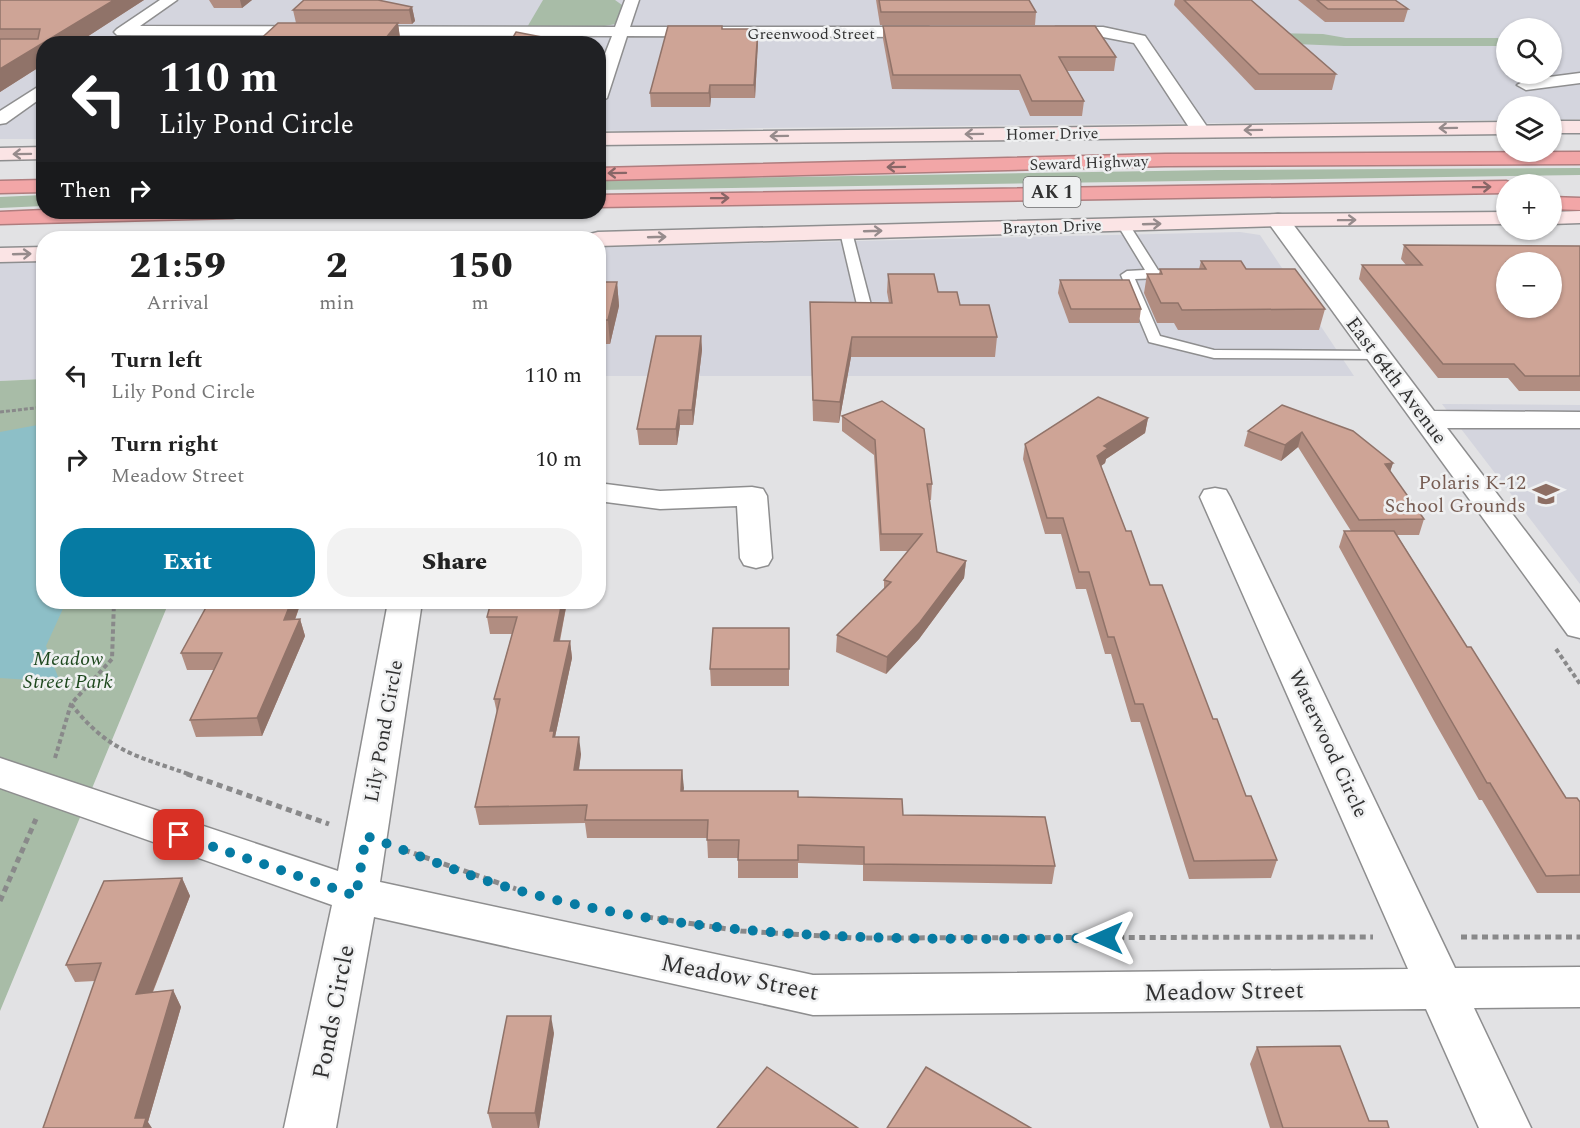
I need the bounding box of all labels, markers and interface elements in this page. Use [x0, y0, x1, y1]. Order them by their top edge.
map controls [1496, 18, 1562, 318]
button: search [1496, 18, 1562, 84]
street label: Greenwood Street [747, 22, 875, 46]
text: 110 m [159, 47, 278, 110]
icon: left [60, 60, 138, 138]
button: layers [1496, 96, 1562, 162]
text: Lily Pond Circle [159, 104, 354, 146]
street label: Homer Drive [1005, 121, 1099, 147]
one-way arrow [1438, 122, 1458, 134]
one-way arrow [1243, 124, 1263, 136]
one-way arrow [964, 128, 984, 140]
one-way arrow [769, 130, 789, 142]
one-way arrow [12, 148, 32, 159]
street label: Seward Highway [1029, 149, 1150, 177]
one-way arrow [887, 161, 907, 173]
one-way arrow [608, 168, 628, 179]
text: Then [60, 174, 111, 207]
icon: right [123, 174, 156, 207]
button: + [1496, 174, 1562, 240]
road number: AK 1 [1024, 177, 1080, 207]
one-way arrow [1471, 181, 1491, 193]
one-way arrow [709, 192, 729, 204]
street label: Brayton Drive [1002, 213, 1102, 241]
one-way arrow [1336, 214, 1356, 225]
one-way arrow [1141, 218, 1161, 229]
one-way arrow [862, 225, 882, 237]
one-way arrow [646, 231, 666, 243]
text: 21:59 [129, 239, 226, 294]
text: 2 [326, 239, 348, 294]
text: 150 [448, 239, 513, 294]
one-way arrow [11, 249, 31, 260]
button: − [1496, 252, 1562, 318]
text: Arrival [147, 288, 209, 318]
text: min [319, 288, 354, 318]
text: m [472, 288, 489, 318]
street label: East 64th Avenue [1338, 310, 1454, 451]
text: Turn left [111, 344, 203, 377]
icon: left [60, 359, 93, 392]
text: 110 m [525, 359, 582, 392]
text: Lily Pond Circle [111, 377, 255, 407]
text: Turn right [111, 428, 218, 461]
icon: right [60, 443, 93, 476]
text: 10 m [536, 443, 582, 476]
text: Meadow Street [111, 461, 244, 491]
place label: Polaris K-12 School Grounds [1384, 468, 1526, 521]
school or university icon: Polaris K-12 School Grounds [1531, 479, 1561, 509]
button: Exit [60, 528, 315, 597]
button: Share [327, 528, 582, 597]
park label: Meadow Street Park [23, 644, 113, 697]
street label: Lily Pond Circle [357, 658, 411, 805]
street label: Waterwood Circle [1281, 664, 1376, 823]
pin [153, 809, 204, 860]
icon: arrive [162, 818, 195, 851]
position arrow [1073, 906, 1137, 970]
street label: Ponds Circle [303, 942, 365, 1082]
street label: Meadow Street [658, 945, 822, 1011]
street label: Meadow Street [1144, 973, 1304, 1011]

